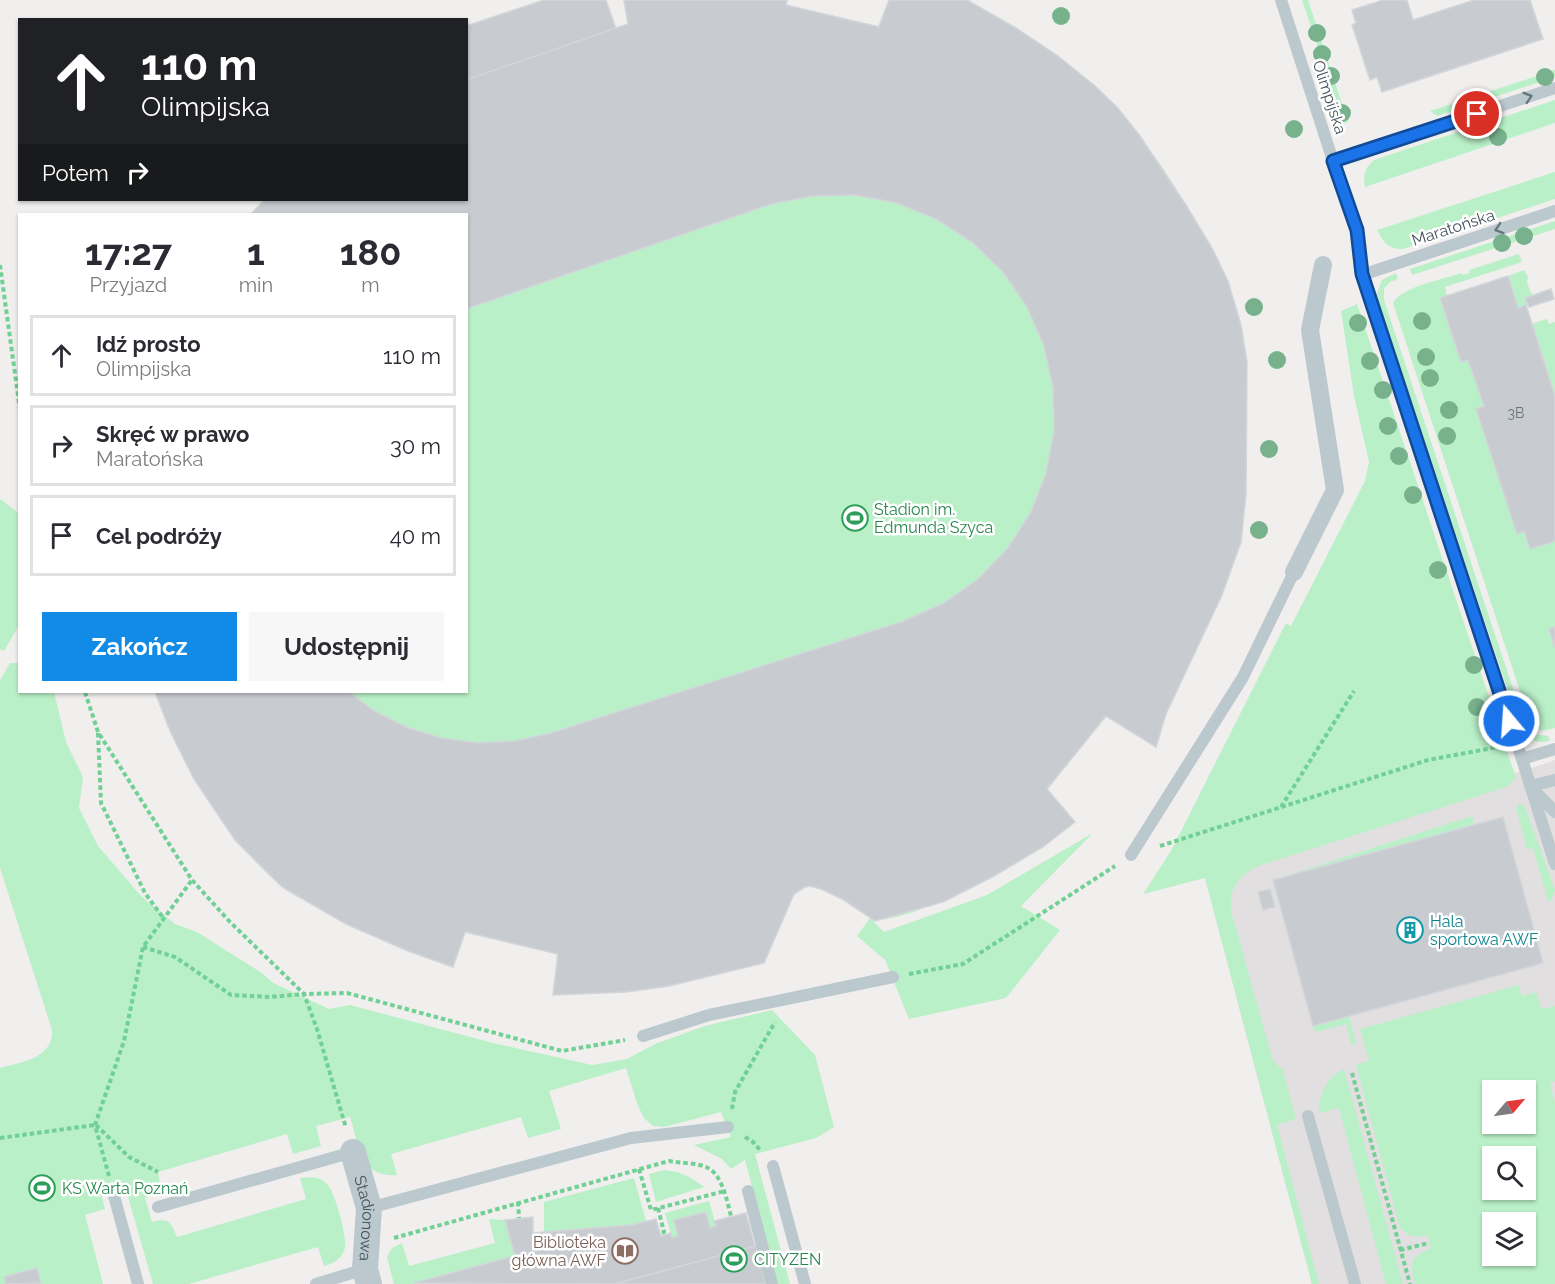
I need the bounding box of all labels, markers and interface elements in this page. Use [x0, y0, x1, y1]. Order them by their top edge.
text: 110 m [141, 41, 257, 90]
icon: ahead [42, 42, 120, 120]
street label: Olimpijska [1309, 58, 1350, 136]
pin [1451, 88, 1502, 139]
text: Olimpijska [141, 91, 270, 122]
one-way arrow [1522, 92, 1533, 104]
icon: arrive [1460, 97, 1493, 130]
icon: right [121, 156, 154, 189]
text: Potem [42, 160, 109, 186]
street label: Maratońska [1409, 205, 1497, 250]
one-way arrow [1494, 222, 1505, 234]
text: 17:27 [85, 231, 172, 273]
text: 1 [247, 231, 265, 273]
text: 180 [340, 231, 401, 273]
text: Przyjazd [90, 273, 167, 297]
text: min [239, 273, 273, 297]
text: m [361, 273, 380, 297]
text: Idź prosto [96, 331, 201, 357]
icon: ahead [45, 339, 78, 372]
text: 110 m [383, 343, 441, 369]
text: Olimpijska [96, 357, 192, 381]
house number: 3B [1508, 405, 1524, 421]
text: Skręć w prawo [96, 421, 249, 447]
icon: right [45, 429, 78, 462]
text: 30 m [390, 433, 441, 459]
text: Maratońska [96, 447, 203, 471]
place label: Stadion im. Edmunda Szyca [874, 500, 993, 537]
sports icon: Stadion im. Edmunda Szyca [840, 503, 870, 533]
icon: arrive [45, 519, 78, 552]
text: Cel podróży [96, 523, 222, 549]
text: 40 m [390, 523, 441, 549]
button: Zakończ [42, 612, 237, 681]
button: Udostępnij [249, 612, 444, 681]
position arrow [1477, 689, 1541, 753]
place label: Hala sportowa AWF [1430, 912, 1538, 949]
building icon: Hala sportowa AWF [1395, 915, 1425, 945]
north arrow [1482, 1080, 1536, 1134]
map controls [1482, 1080, 1536, 1266]
button: search [1482, 1146, 1536, 1200]
sports icon: KS Warta Poznań [27, 1173, 57, 1203]
street label: Stadionowa [350, 1173, 378, 1262]
place label: KS Warta Poznań [62, 1179, 188, 1198]
button: layers [1482, 1212, 1536, 1266]
place label: Biblioteka główna AWF [512, 1233, 606, 1270]
library icon: Biblioteka główna AWF [610, 1236, 640, 1266]
sports icon: CITYZEN [719, 1244, 749, 1274]
place label: CITYZEN [754, 1250, 821, 1269]

